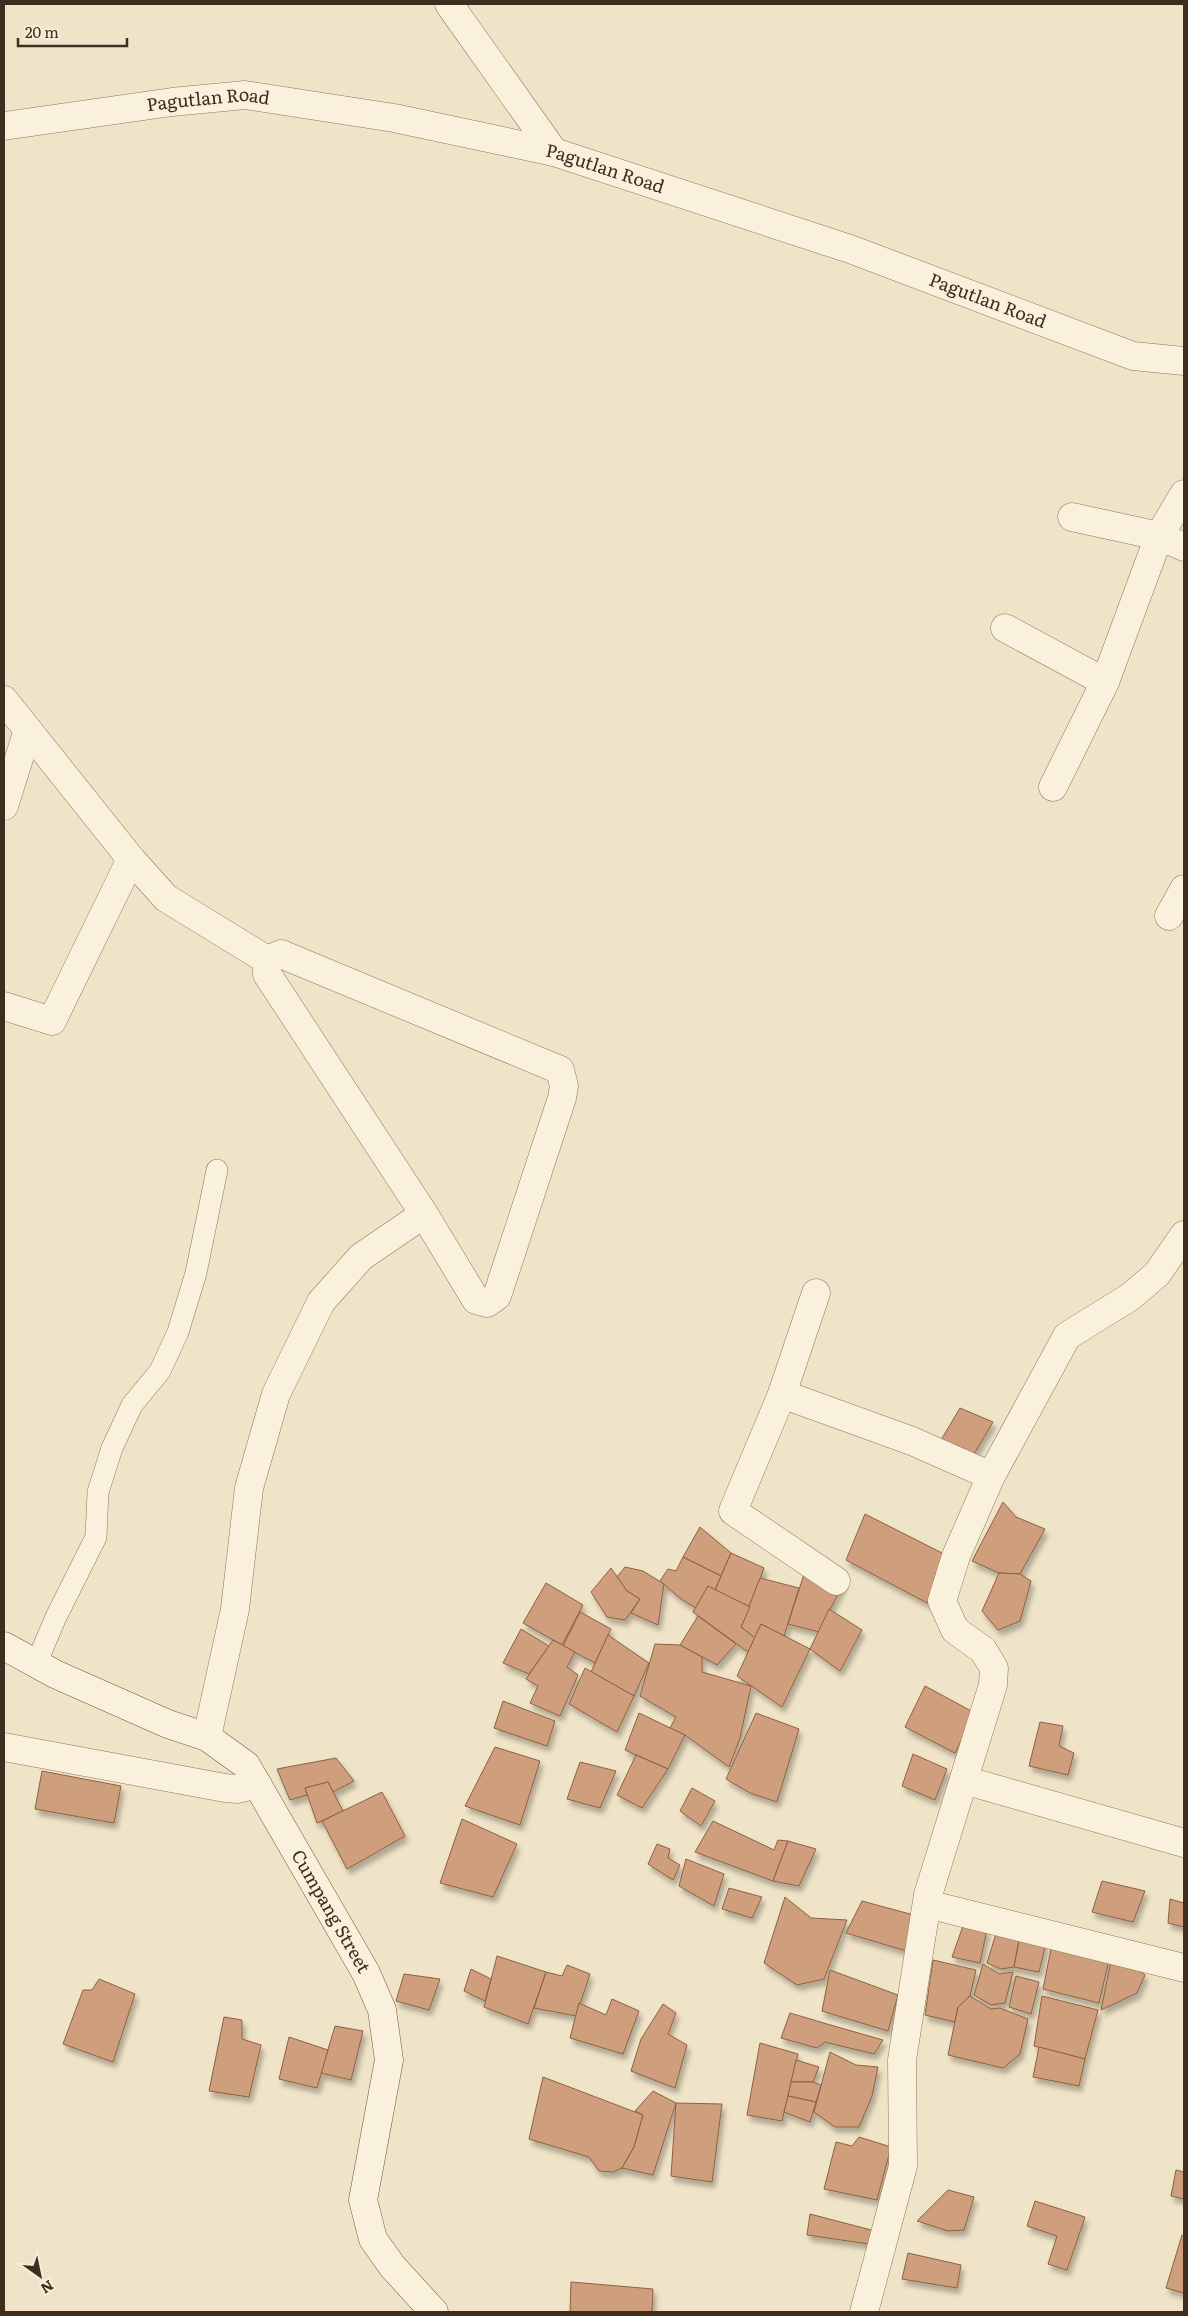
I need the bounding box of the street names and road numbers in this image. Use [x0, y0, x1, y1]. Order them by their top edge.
street label: Pagutlan Road [145, 80, 272, 117]
street label: Pagutlan Road [544, 136, 668, 199]
street label: Pagutlan Road [926, 265, 1051, 334]
street label: Cumpang Street [285, 1844, 379, 1978]

